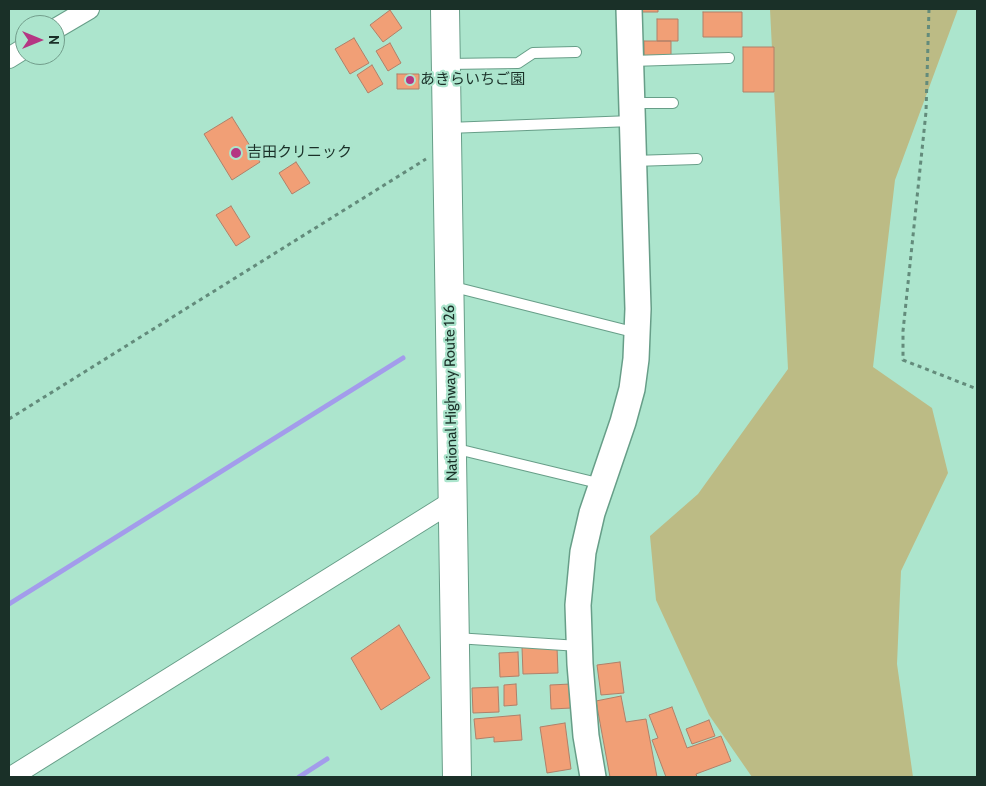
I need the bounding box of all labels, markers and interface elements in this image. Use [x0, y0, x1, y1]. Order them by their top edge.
north arrow [15, 15, 65, 65]
text: N [45, 35, 63, 45]
place label: あきらいちご園 [420, 71, 525, 89]
marker: あきらいちご園 [404, 74, 416, 86]
place label: 吉田クリニック [247, 144, 352, 162]
marker: 吉田クリニック [229, 146, 243, 160]
street label: National Highway Route 126 [440, 305, 462, 481]

